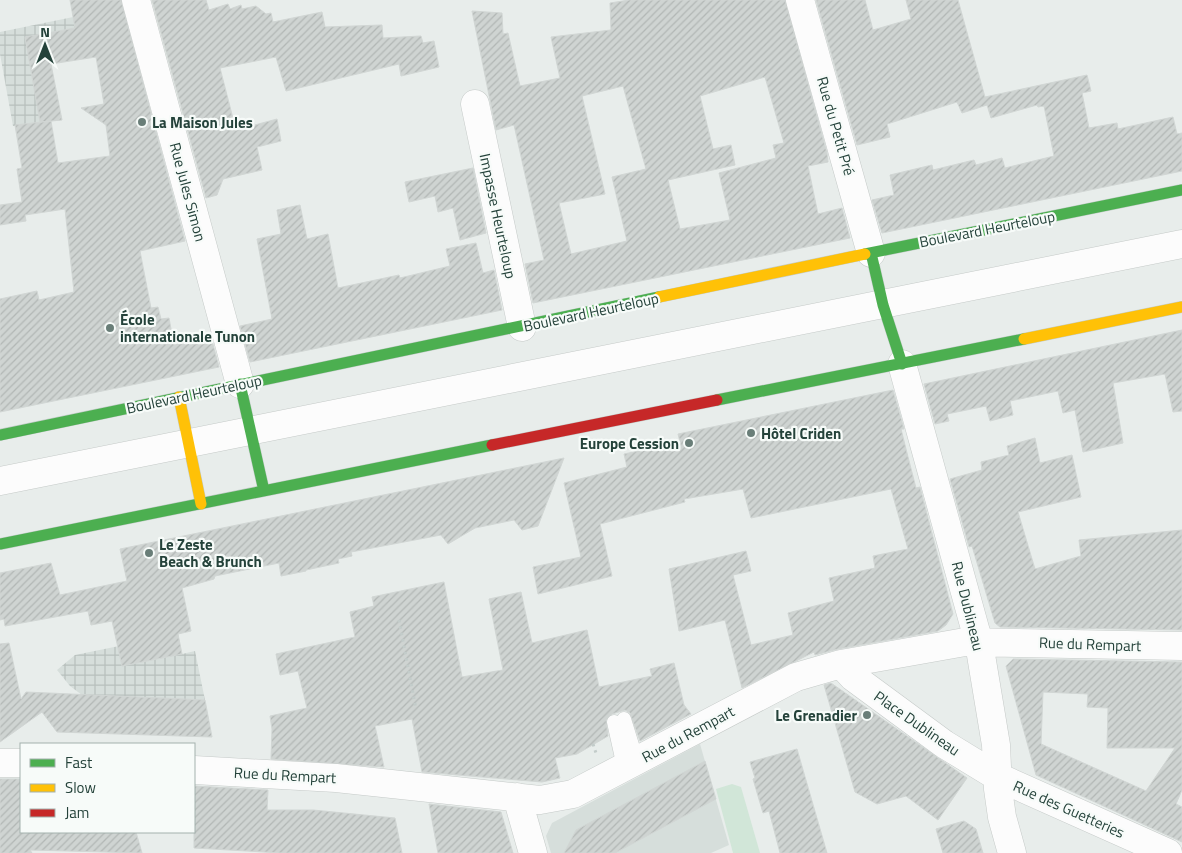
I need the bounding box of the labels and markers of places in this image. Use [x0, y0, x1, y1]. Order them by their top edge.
place label: La Maison Jules [152, 111, 253, 134]
marker: La Maison Jules [136, 116, 148, 128]
place label: École internationale Tunon [120, 308, 255, 348]
marker: École internationale Tunon [104, 322, 116, 334]
place label: Hôtel Criden [761, 422, 841, 445]
marker: Hôtel Criden [745, 427, 757, 439]
place label: Europe Cession [580, 432, 679, 455]
marker: Europe Cession [683, 437, 695, 449]
place label: Le Zeste Beach & Brunch [159, 533, 262, 573]
marker: Le Zeste Beach & Brunch [143, 547, 155, 559]
place label: Le Grenadier [775, 704, 857, 727]
marker: Le Grenadier [861, 709, 873, 721]

